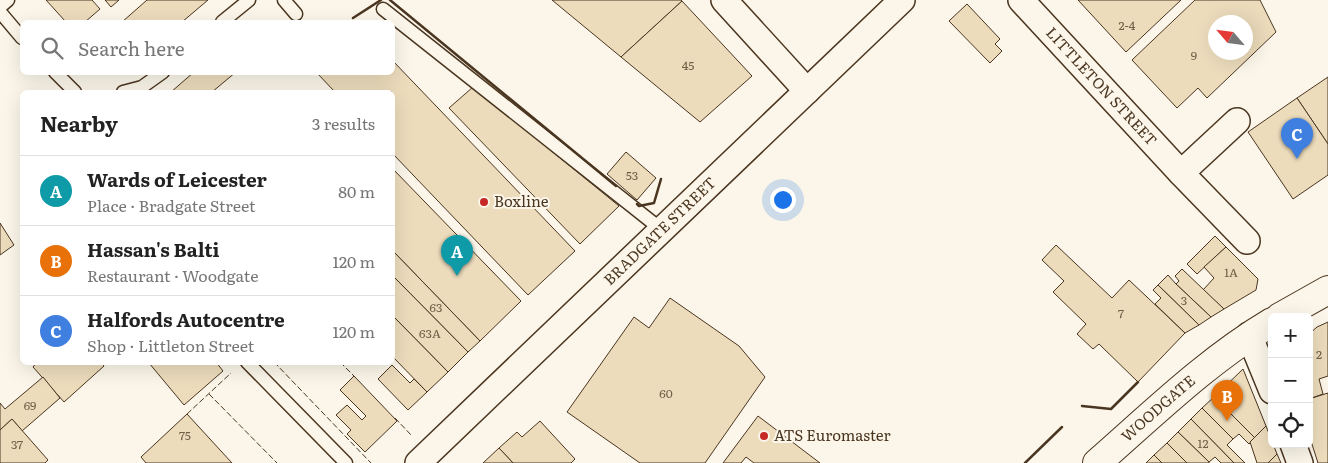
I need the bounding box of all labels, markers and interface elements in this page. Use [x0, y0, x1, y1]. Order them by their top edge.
north arrow [1208, 15, 1253, 60]
house number: 2-4 [1119, 16, 1136, 34]
search box [20, 20, 395, 75]
street label: LITTLETON STREET [1041, 21, 1163, 150]
icon: search [38, 34, 66, 62]
text: Search here [78, 34, 185, 62]
house number: 9 [1191, 46, 1197, 64]
house number: 45 [682, 56, 694, 74]
text: Nearby [40, 107, 118, 138]
text: 3 results [312, 111, 375, 135]
pin: C [1281, 118, 1313, 159]
text: Wards of Leicester [87, 165, 267, 193]
house number: 53 [626, 166, 638, 184]
street label: BRADGATE STREET [598, 171, 721, 290]
text: A [50, 179, 62, 203]
text: 80 m [338, 179, 375, 203]
your location [770, 187, 796, 213]
place label: Boxline [494, 189, 549, 212]
text: Place · Bradgate Street [87, 193, 255, 217]
marker: Boxline [478, 196, 490, 208]
text: Hassan's Balti [87, 235, 220, 263]
pin: A [441, 235, 473, 276]
text: B [50, 249, 62, 273]
text: 120 m [332, 249, 375, 273]
text: Restaurant · Woodgate [87, 263, 258, 287]
house number: 1A [1224, 263, 1238, 281]
house number: 3 [1181, 291, 1187, 309]
house number: 63 [430, 298, 442, 316]
house number: 7 [1118, 304, 1124, 322]
text: Halfords Autocentre [87, 305, 285, 333]
map controls [1268, 313, 1313, 448]
button: + [1268, 313, 1313, 358]
text: C [50, 319, 62, 343]
text: 120 m [332, 319, 375, 343]
house number: 63A [419, 324, 441, 342]
text: Shop · Littleton Street [87, 333, 254, 357]
house number: 2 [1316, 345, 1322, 363]
button: − [1268, 358, 1313, 403]
street label: WOODGATE [1115, 369, 1200, 447]
pin: B [1211, 380, 1243, 421]
house number: 60 [659, 384, 673, 402]
house number: 69 [24, 396, 36, 414]
button: locate [1268, 403, 1313, 448]
place label: ATS Euromaster [774, 423, 891, 446]
house number: 75 [179, 426, 191, 444]
marker: ATS Euromaster [758, 430, 770, 442]
house number: 12 [1198, 434, 1208, 452]
house number: 37 [11, 435, 23, 453]

